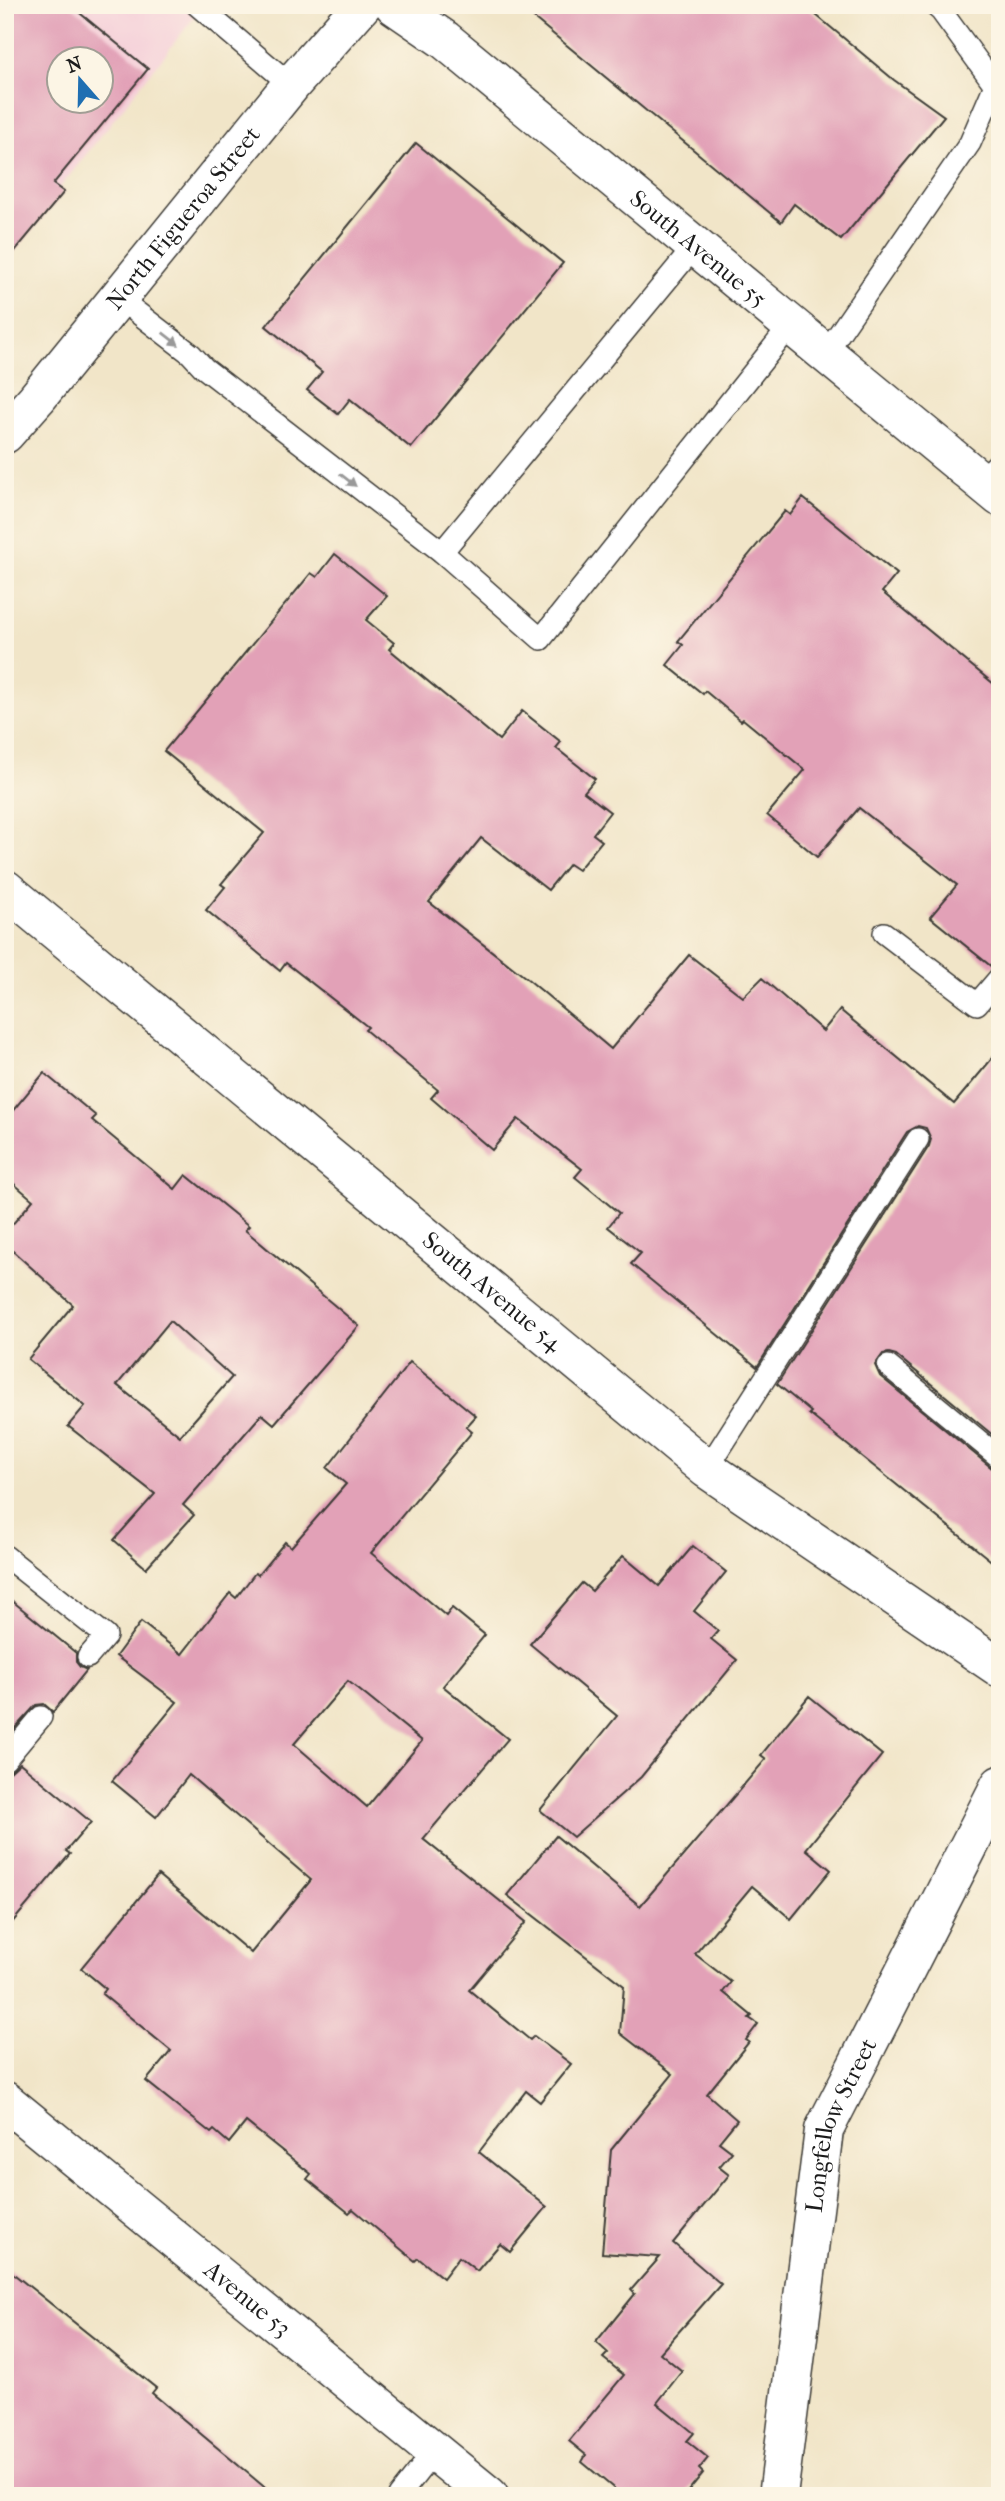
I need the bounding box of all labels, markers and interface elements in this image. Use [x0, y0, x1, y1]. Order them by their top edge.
north arrow [46, 46, 116, 116]
text: N [64, 52, 86, 78]
street label: North Figueroa Street [100, 120, 266, 315]
street label: South Avenue 55 [624, 184, 772, 313]
one-way arrow [162, 331, 180, 345]
one-way arrow [339, 473, 357, 488]
street label: South Avenue 54 [417, 1226, 568, 1358]
street label: Longfellow Street [800, 2033, 883, 2214]
street label: Avenue 53 [198, 2255, 296, 2342]

